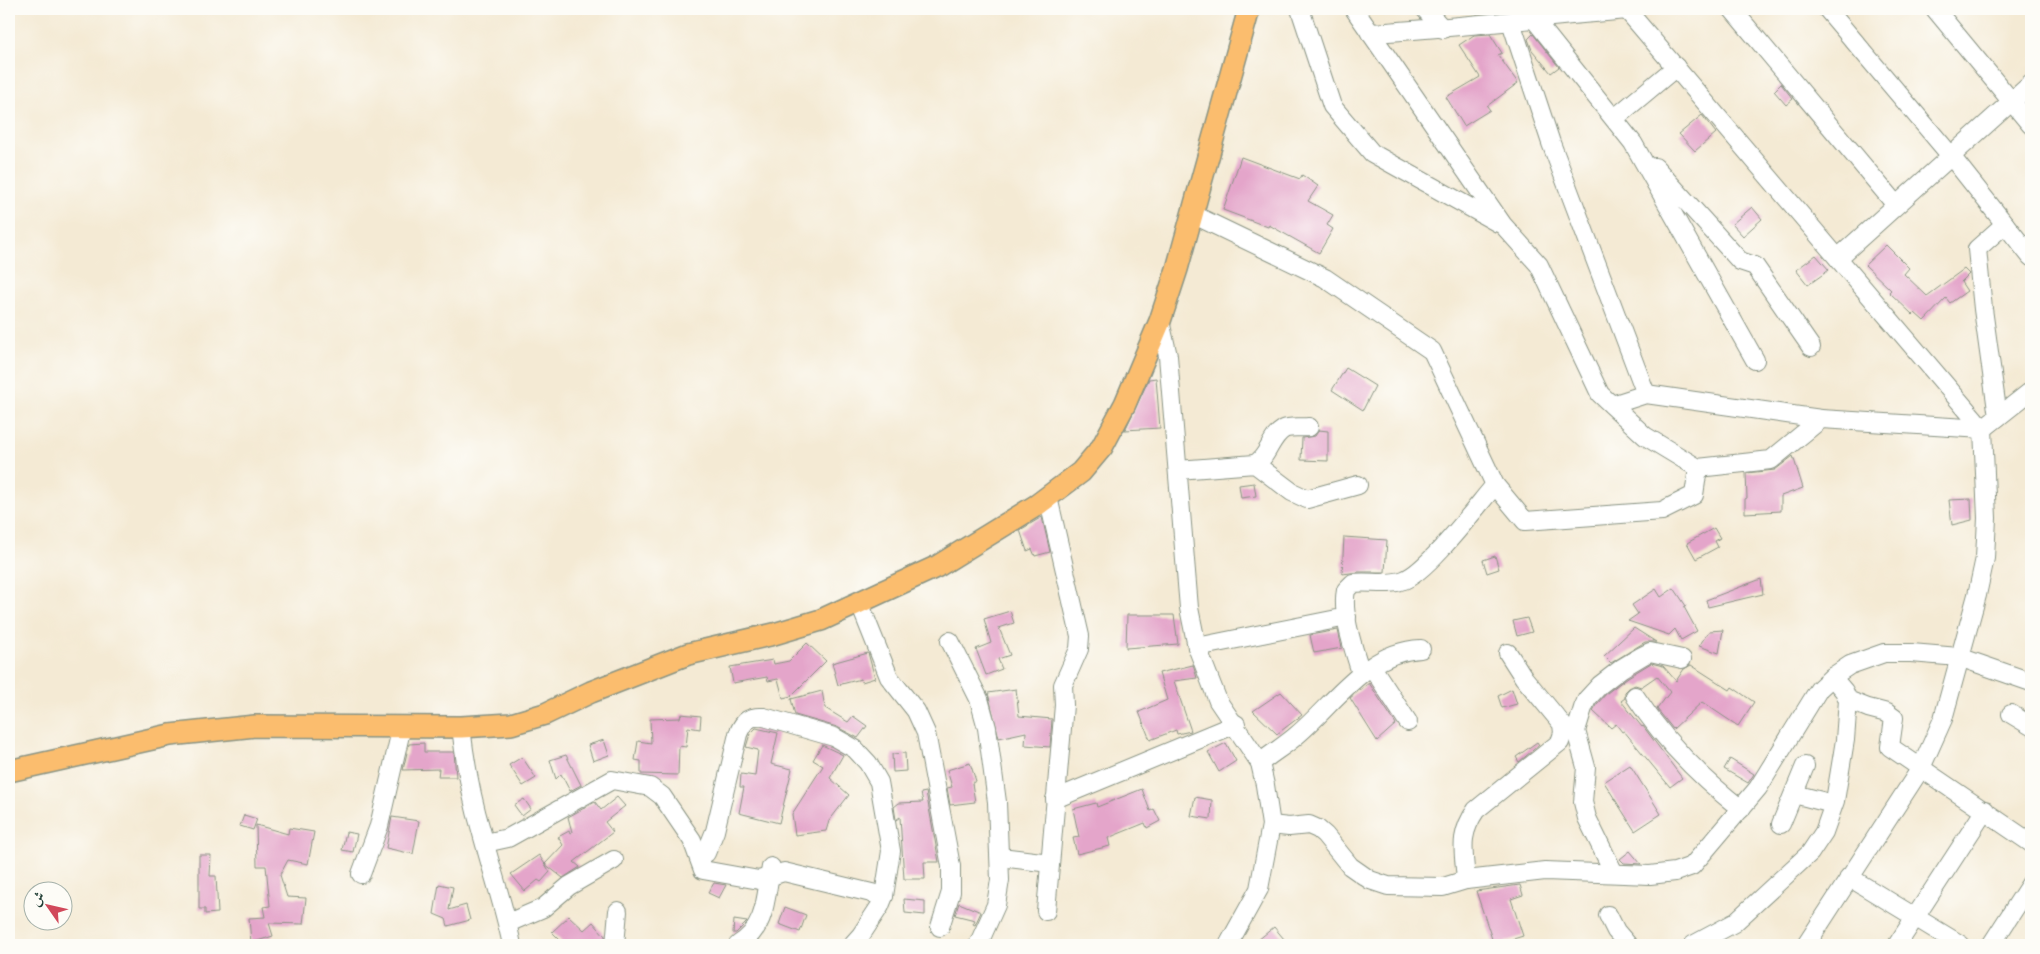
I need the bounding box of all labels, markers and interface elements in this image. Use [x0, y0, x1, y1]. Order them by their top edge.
north arrow [22, 882, 72, 932]
text: ش [27, 888, 49, 910]

